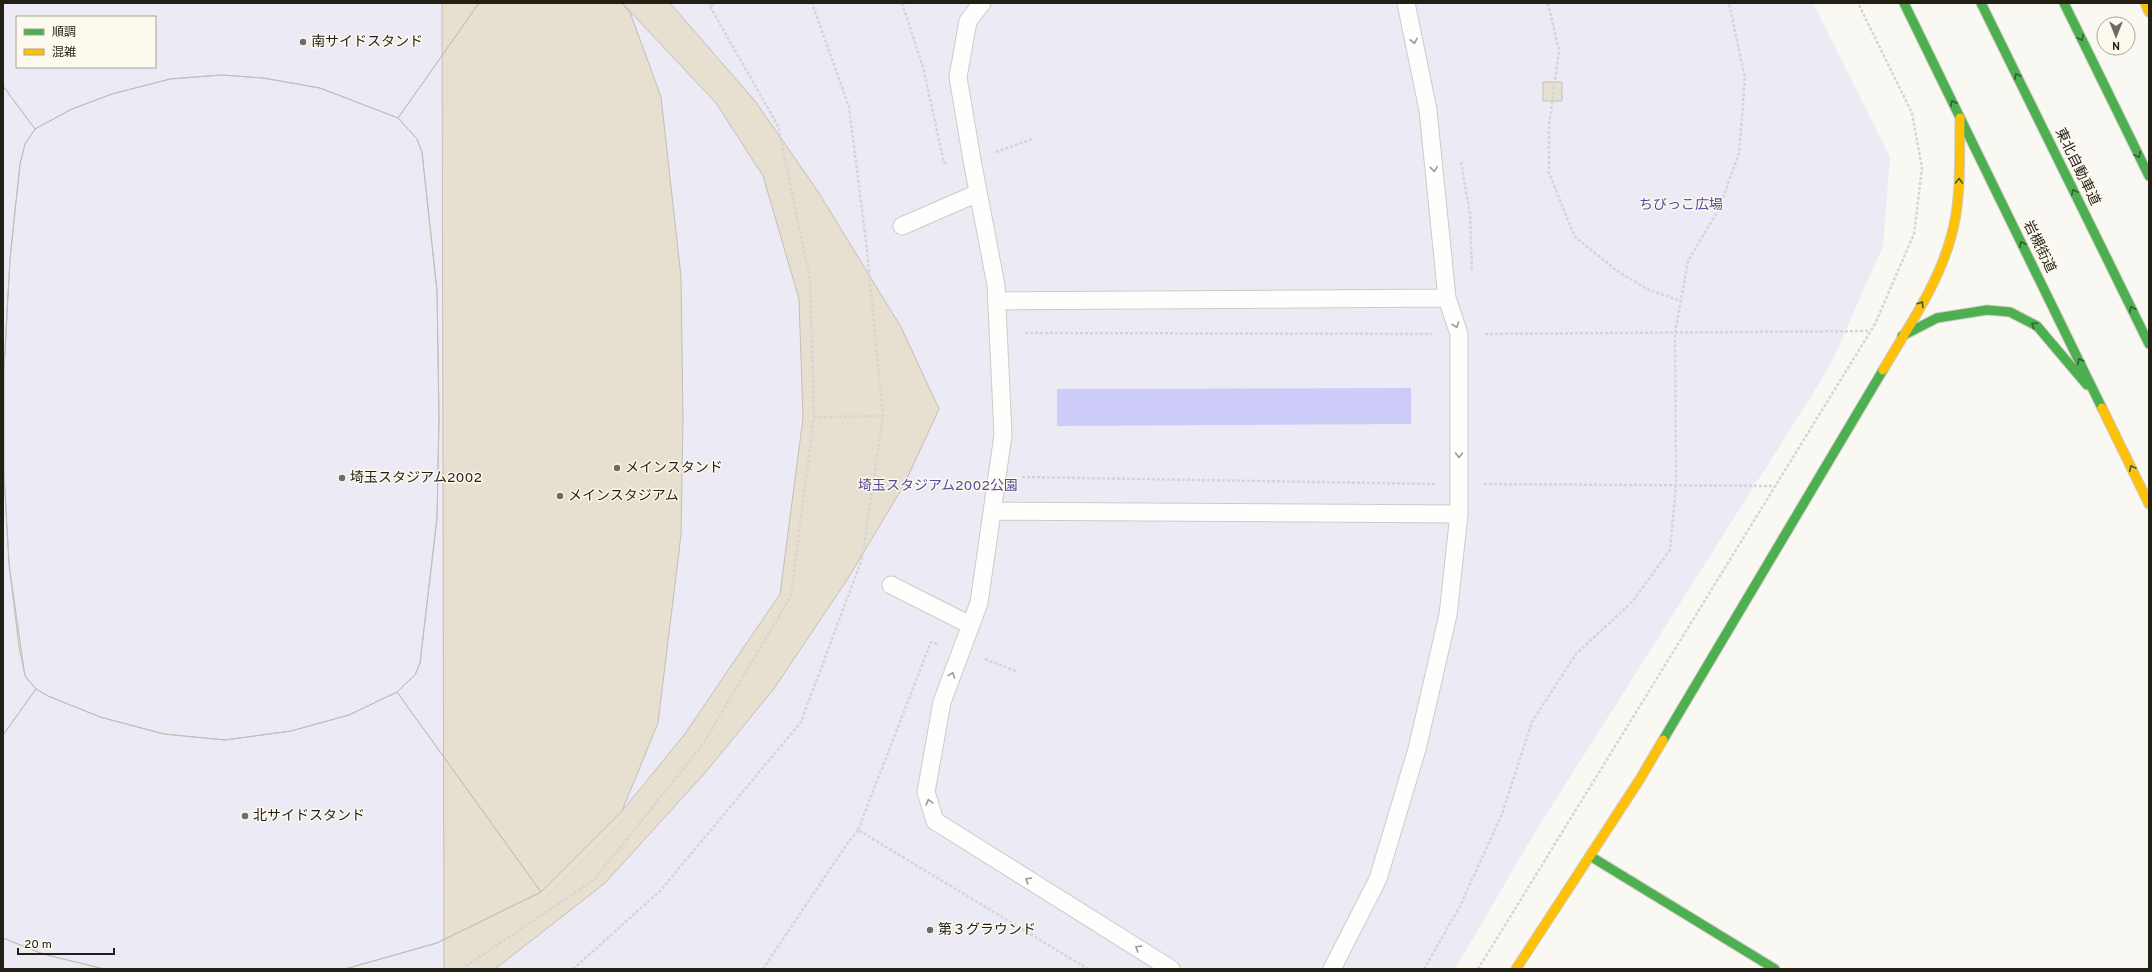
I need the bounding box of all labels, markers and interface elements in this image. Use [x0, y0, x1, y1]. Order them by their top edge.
legend [16, 16, 156, 68]
north arrow [2096, 16, 2136, 56]
text: 順調 [52, 25, 76, 41]
place label: 南サイドスタンド [311, 34, 423, 51]
one-way arrow [2076, 34, 2084, 41]
marker: 南サイドスタンド [298, 37, 308, 47]
one-way arrow [1410, 38, 1418, 44]
text: N [2112, 38, 2120, 52]
text: 混雑 [52, 45, 76, 61]
one-way arrow [2014, 72, 2021, 80]
one-way arrow [1950, 99, 1958, 107]
street label: 東北自動車道 [2051, 125, 2104, 208]
one-way arrow [2133, 150, 2141, 158]
one-way arrow [1430, 166, 1439, 172]
one-way arrow [1955, 178, 1963, 184]
one-way arrow [2071, 189, 2079, 197]
park label: ちびっこ広場 [1639, 197, 1723, 214]
street label: 岩槻街道 [2019, 218, 2059, 276]
one-way arrow [2019, 241, 2027, 249]
one-way arrow [1916, 301, 1924, 308]
one-way arrow [2129, 306, 2137, 313]
one-way arrow [1452, 322, 1460, 329]
one-way arrow [2031, 323, 2038, 330]
one-way arrow [2077, 358, 2084, 365]
one-way arrow [1455, 452, 1463, 458]
place label: メインスタンド [625, 460, 723, 477]
marker: メインスタンド [612, 463, 622, 473]
one-way arrow [2129, 465, 2137, 473]
place label: 埼玉スタジアム2002 [350, 470, 482, 487]
marker: 埼玉スタジアム2002 [337, 473, 347, 483]
park label: 埼玉スタジアム2002公園 [858, 478, 1018, 495]
place label: メインスタジアム [568, 488, 679, 505]
marker: メインスタジアム [555, 491, 565, 501]
one-way arrow [947, 672, 955, 679]
one-way arrow [925, 799, 934, 806]
place label: 北サイドスタンド [253, 807, 365, 825]
marker: 北サイドスタンド [240, 811, 250, 821]
one-way arrow [1025, 877, 1032, 884]
place label: 第３グラウンド [938, 921, 1036, 939]
marker: 第３グラウンド [925, 925, 935, 935]
scale bar [18, 930, 114, 956]
text: 20 m [24, 937, 52, 953]
one-way arrow [1135, 946, 1142, 953]

